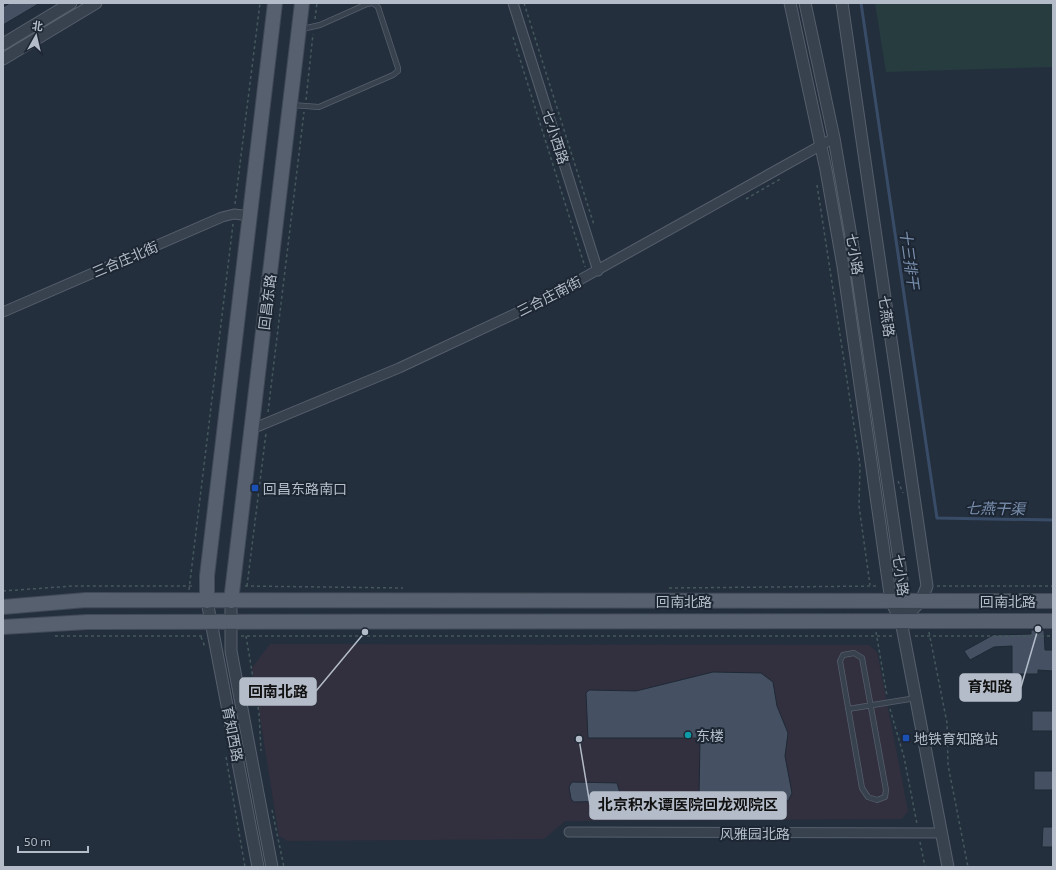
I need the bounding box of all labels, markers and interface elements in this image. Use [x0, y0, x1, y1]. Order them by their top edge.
north arrow [16, 16, 56, 56]
text: 北 [31, 18, 44, 33]
street label: 七小西路 [539, 108, 573, 166]
water label: 十三排干 [897, 228, 923, 292]
street label: 七小路 [843, 232, 867, 276]
street label: 三合庄北街 [89, 238, 161, 280]
street label: 回昌东路 [255, 273, 279, 331]
street label: 三合庄南街 [514, 273, 584, 319]
street label: 七燕路 [876, 294, 898, 338]
place label: 回昌东路南口 [263, 480, 347, 497]
marker: 回昌东路南口 [250, 483, 260, 493]
water label: 七燕干渠 [965, 498, 1027, 518]
street label: 七小路 [890, 553, 912, 597]
street label: 回南北路 [656, 593, 712, 610]
street label: 回南北路 [980, 593, 1036, 610]
callout: 育知路 [960, 674, 1021, 701]
text: 育知路 [967, 677, 1013, 695]
callout: 回南北路 [240, 678, 316, 705]
text: 回南北路 [248, 682, 308, 700]
street label: 育知西路 [219, 705, 247, 763]
place label: 东楼 [696, 727, 724, 744]
marker: 东楼 [683, 730, 693, 740]
place label: 地铁育知路站 [914, 730, 998, 747]
marker: 地铁育知路站 [901, 733, 911, 743]
callout: 北京积水谭医院回龙观院区 [590, 792, 786, 819]
text: 北京积水谭医院回龙观院区 [598, 795, 778, 813]
street label: 风雅园北路 [720, 825, 790, 842]
scale bar [18, 828, 88, 854]
text: 50 m [24, 834, 51, 848]

